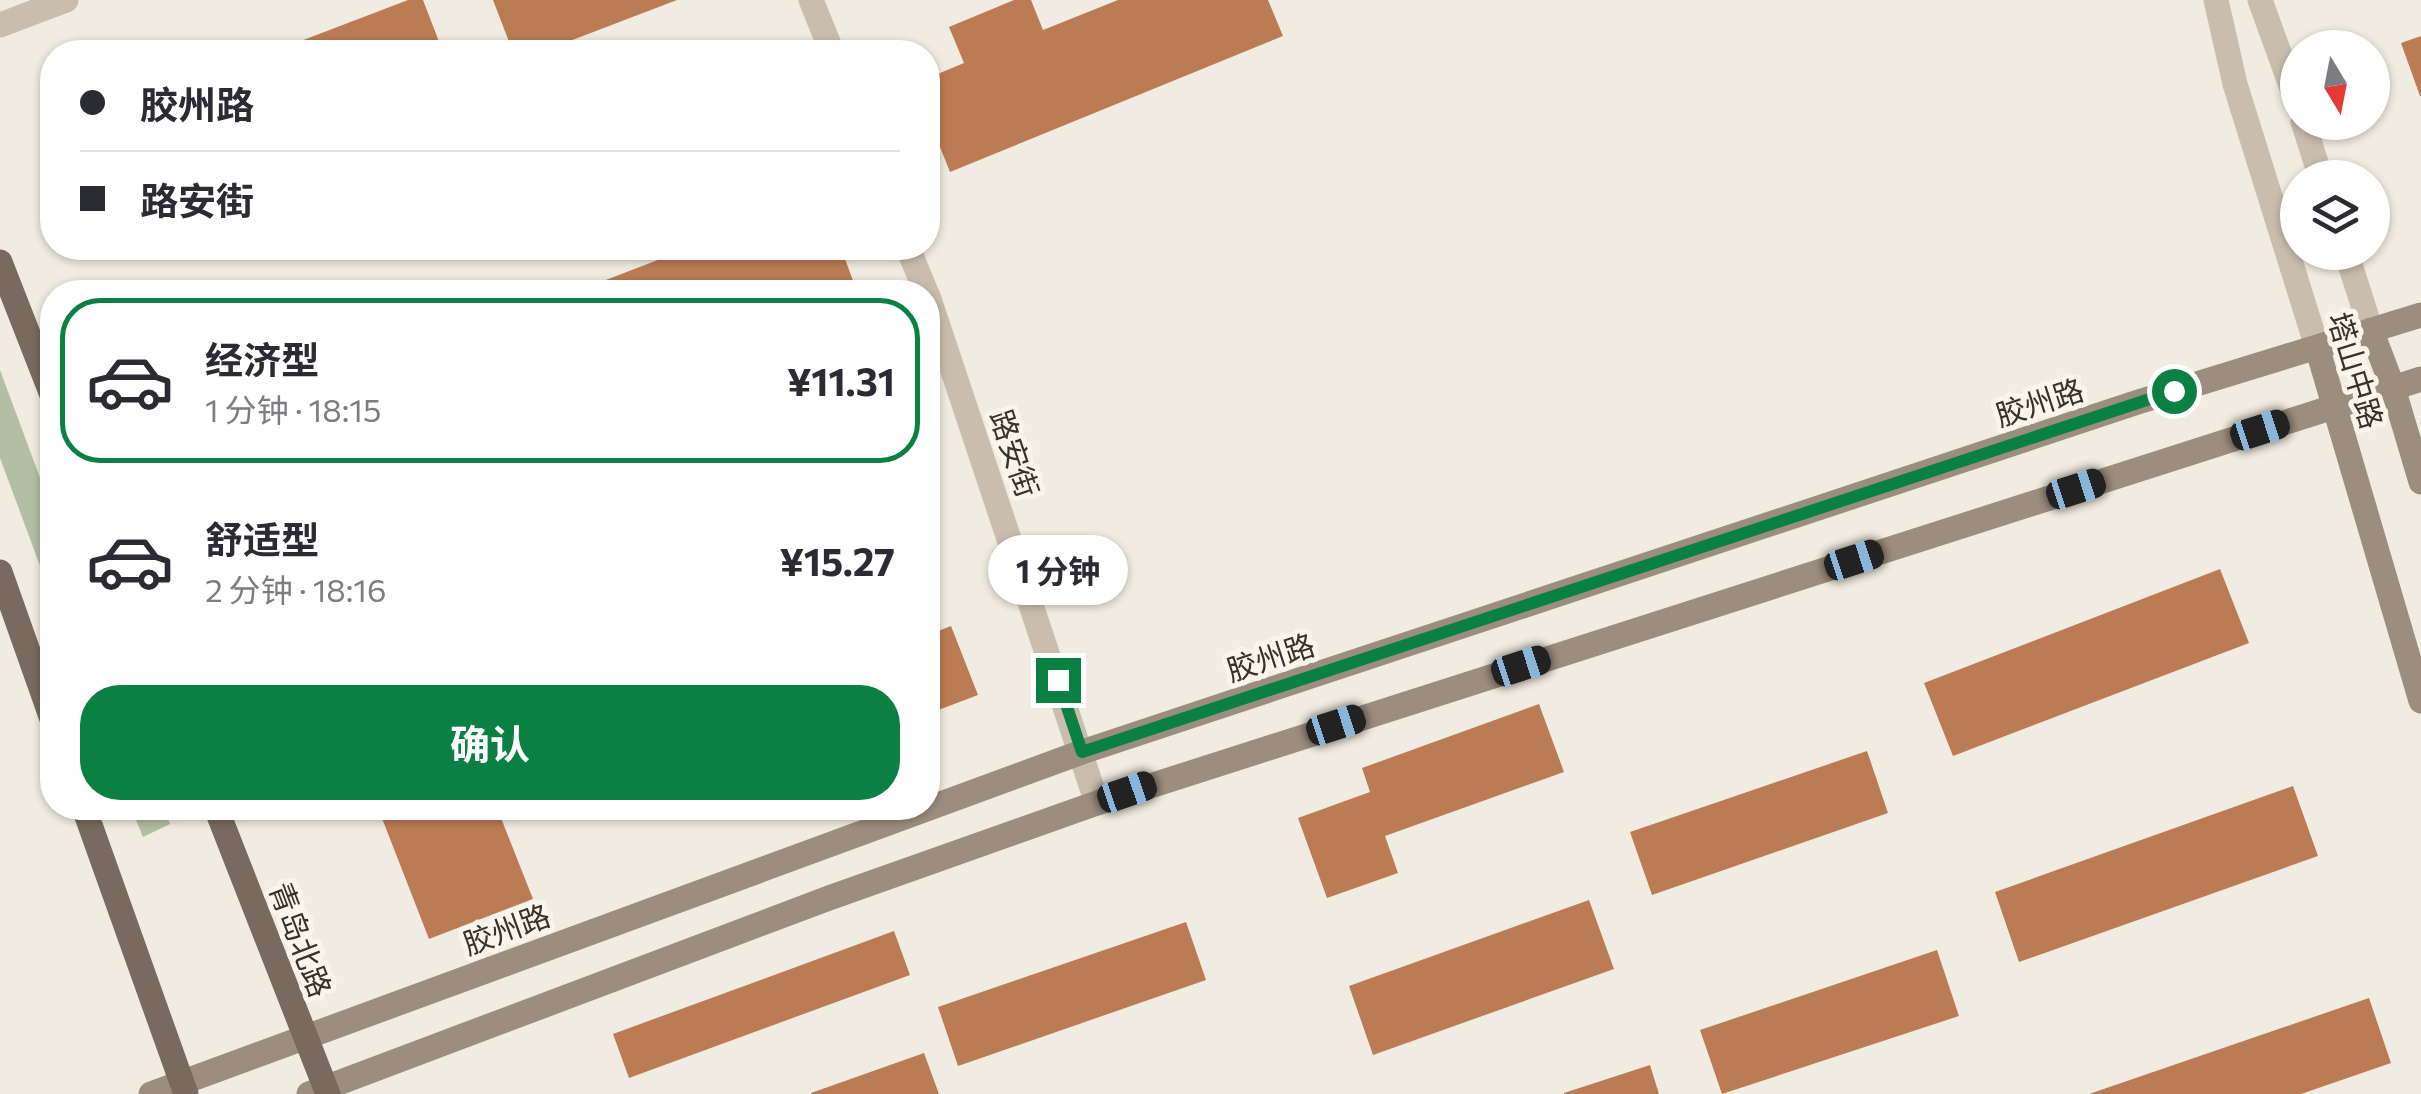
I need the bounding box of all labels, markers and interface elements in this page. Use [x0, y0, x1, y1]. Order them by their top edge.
north arrow [2280, 30, 2390, 140]
map controls [2280, 30, 2390, 270]
text: 胶州路 [140, 80, 254, 127]
button: layers [2280, 160, 2390, 270]
text: 路安街 [140, 176, 254, 223]
street label: 塔山中路 [2322, 307, 2392, 433]
text: 经济型 [205, 335, 319, 382]
icon: car [85, 336, 175, 426]
text: ¥11.31 [787, 357, 895, 404]
street label: 胶州路 [1990, 369, 2088, 433]
route start [2152, 369, 2197, 414]
text: 1 分钟 · 18:15 [205, 389, 381, 429]
street label: 路安街 [984, 404, 1048, 502]
car [2227, 406, 2293, 454]
car [2043, 465, 2109, 513]
text: 舒适型 [205, 515, 319, 562]
icon: car [85, 516, 175, 606]
callout: 1 分钟 [988, 535, 1128, 605]
car [1821, 536, 1887, 584]
text: ¥15.27 [780, 537, 895, 584]
text: 1 分钟 [1016, 550, 1100, 590]
text: 2 分钟 · 18:16 [205, 569, 386, 609]
street label: 胶州路 [1221, 624, 1319, 688]
car [1488, 642, 1554, 690]
route end [1036, 658, 1081, 703]
button: 确认 [80, 685, 900, 800]
car [1303, 701, 1369, 749]
car [1094, 768, 1160, 816]
street label: 青岛北路 [263, 876, 341, 1002]
street label: 胶州路 [457, 895, 555, 961]

